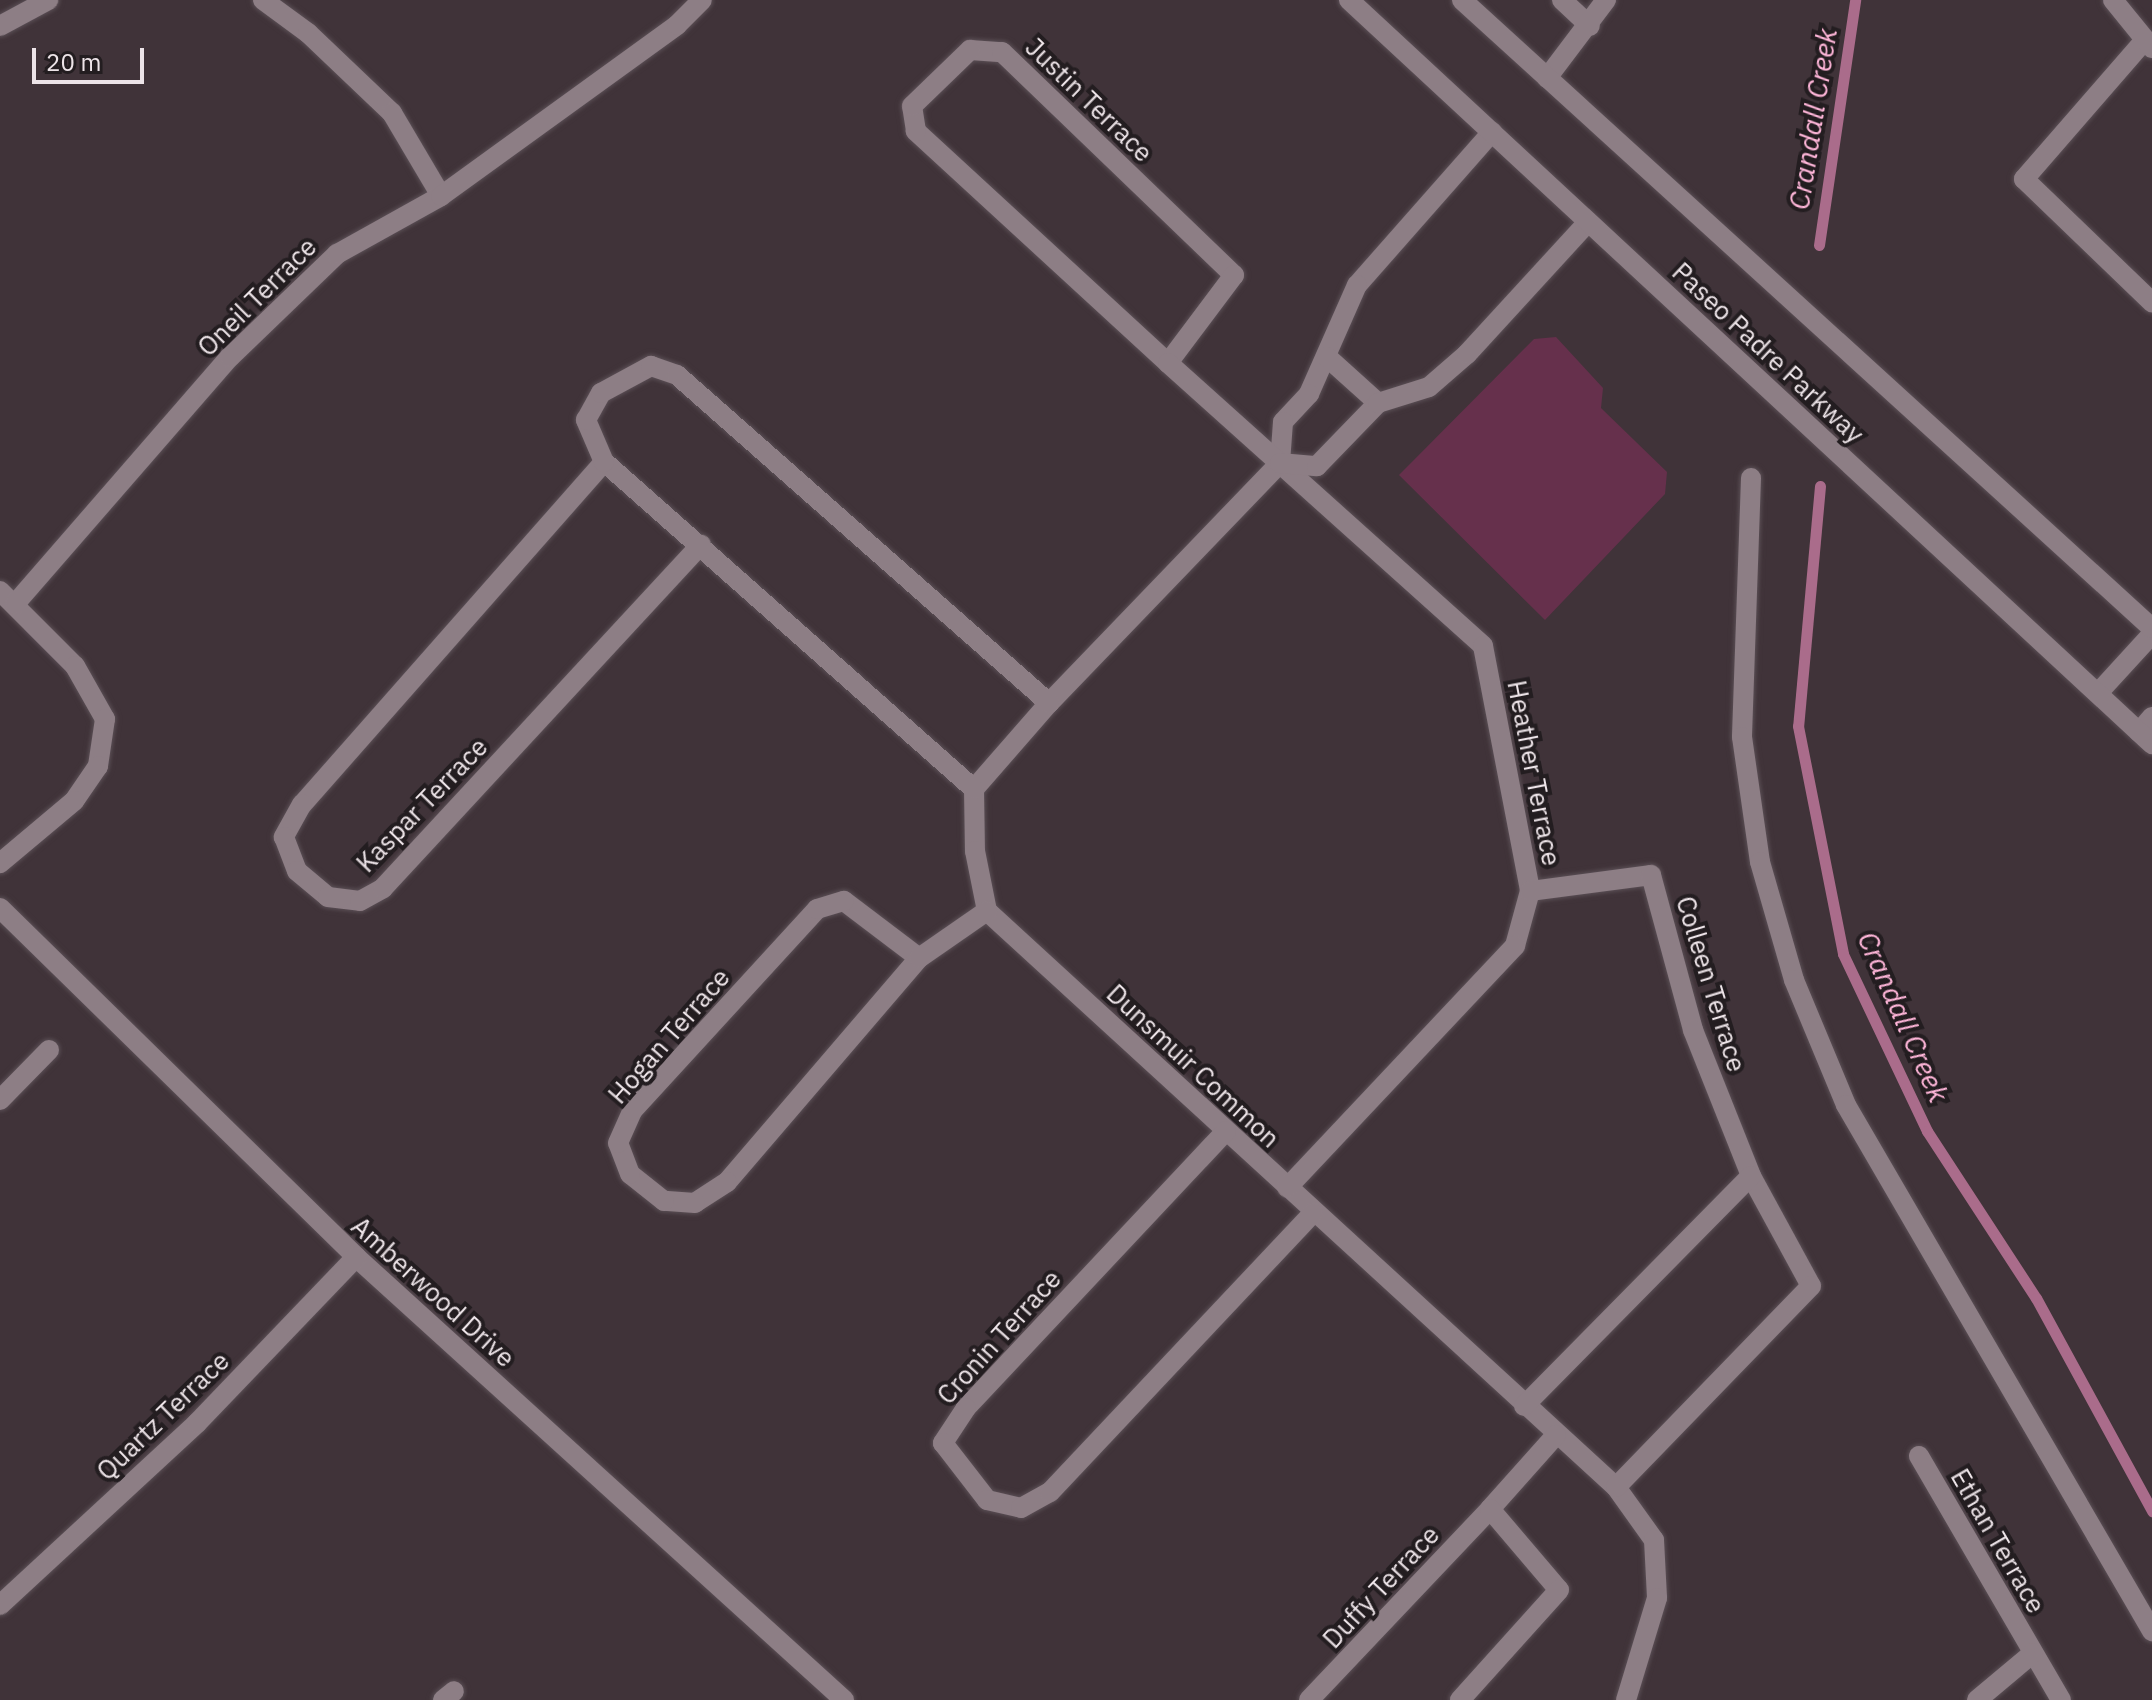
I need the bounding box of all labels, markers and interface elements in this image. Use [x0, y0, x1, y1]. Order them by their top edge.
water label: Crandall Creek [1782, 26, 1844, 212]
scale bar [36, 32, 148, 82]
street label: Justin Terrace [1019, 32, 1159, 168]
text: 20 m [46, 46, 101, 78]
street label: Oneil Terrace [191, 231, 323, 363]
street label: Paseo Padre Parkway [1666, 256, 1870, 450]
street label: Heather Terrace [1501, 678, 1567, 868]
street label: Kaspar Terrace [350, 731, 494, 879]
street label: Colleen Terrace [1670, 893, 1752, 1075]
water label: Crandall Creek [1850, 927, 1956, 1107]
street label: Hogan Terrace [602, 962, 736, 1110]
street label: Dunsmuir Common [1100, 978, 1286, 1154]
street label: Amberwood Drive [345, 1211, 521, 1373]
street label: Cronin Terrace [931, 1263, 1067, 1411]
street label: Quartz Terrace [90, 1345, 236, 1487]
street label: Ethan Terrace [1944, 1463, 2052, 1619]
street label: Duffy Terrace [1316, 1519, 1446, 1655]

